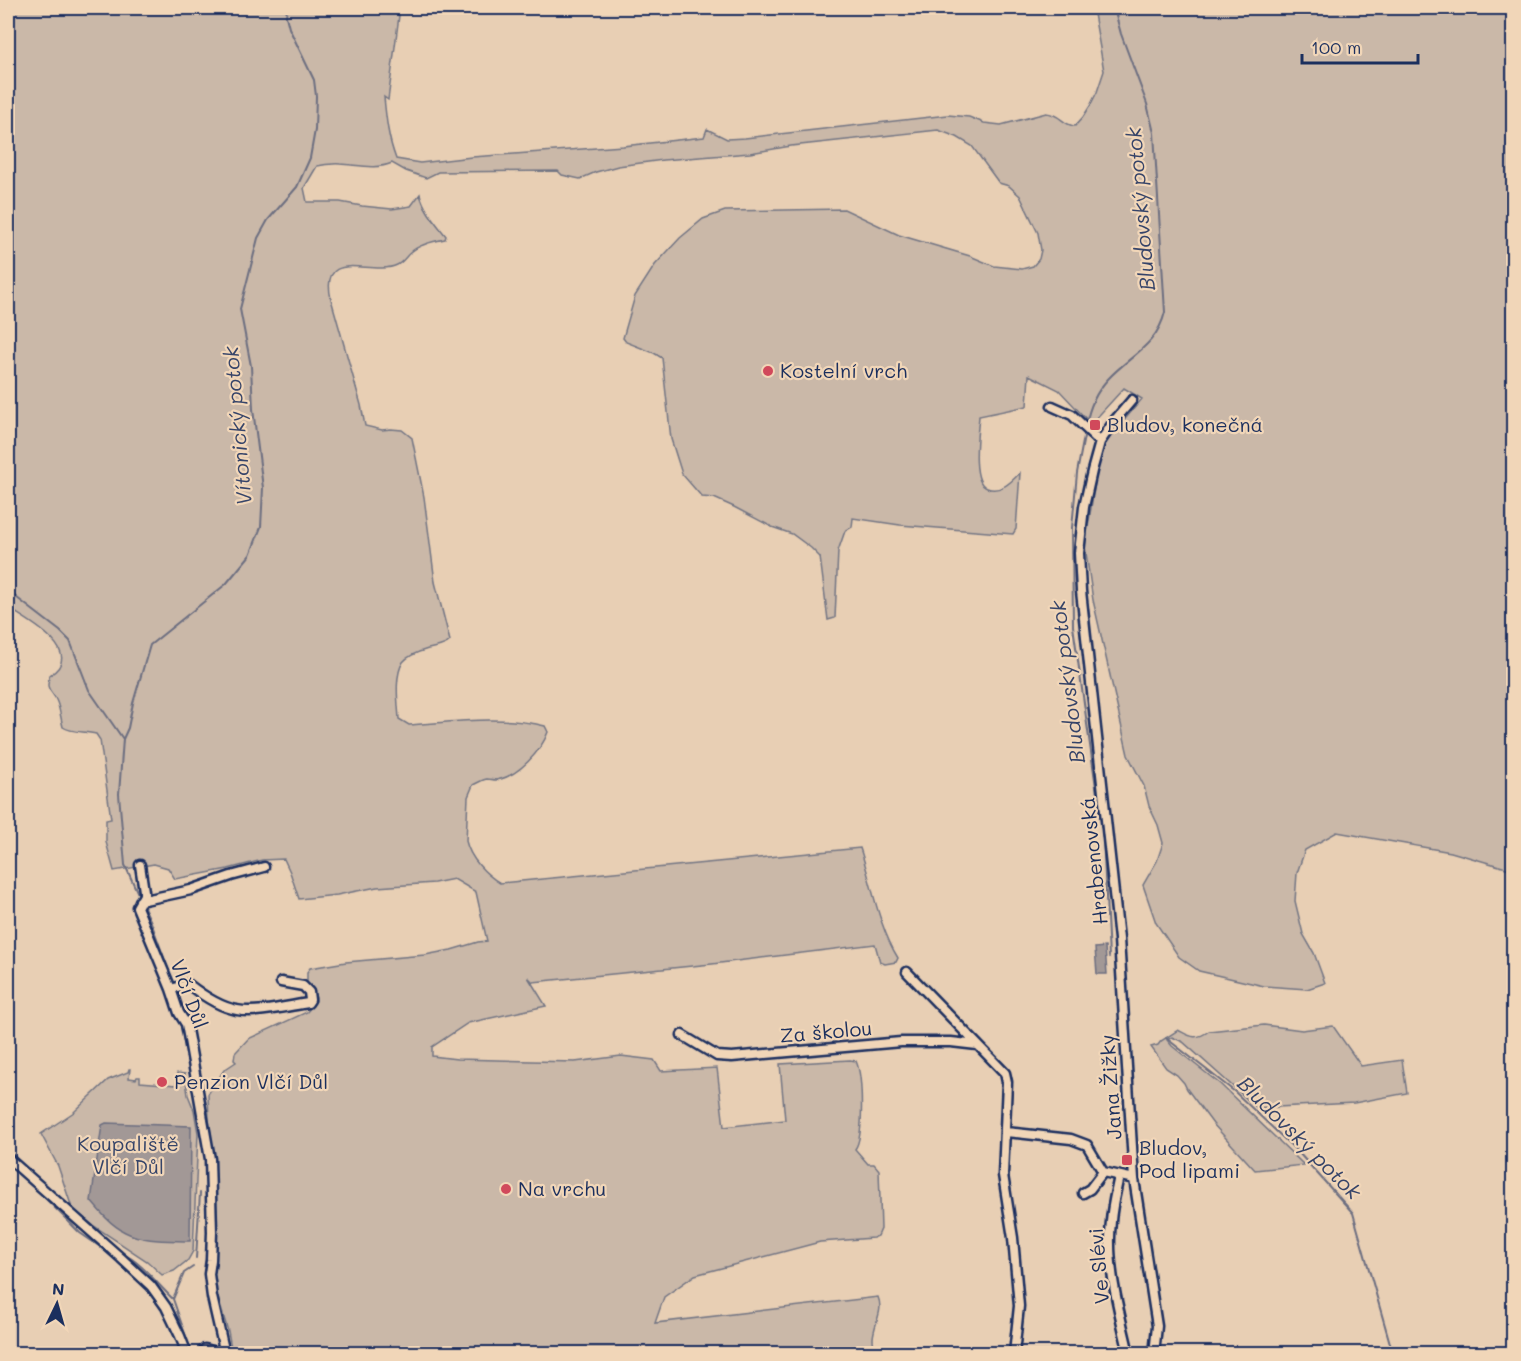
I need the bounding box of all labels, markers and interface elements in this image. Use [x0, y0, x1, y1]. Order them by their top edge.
scale bar [1302, 27, 1418, 65]
text: 100 m [1311, 35, 1361, 59]
water label: Bludovský potok [1119, 125, 1160, 292]
water label: Vítonický potok [216, 345, 257, 507]
place label: Kostelní vrch [780, 357, 907, 383]
marker: Kostelní vrch [761, 364, 775, 378]
place label: Bludov, konečná [1107, 411, 1263, 437]
marker: Bludov, konečná [1088, 418, 1102, 432]
water label: Bludovský potok [1043, 598, 1090, 765]
street label: Hrabenovská [1073, 796, 1113, 926]
street label: Vlčí Důl [165, 955, 214, 1032]
street label: Za školou [779, 1014, 873, 1048]
street label: Jana Žižky [1093, 1034, 1127, 1140]
place label: Penzion Vlčí Důl [174, 1068, 328, 1094]
water label: Bludovský potok [1233, 1069, 1368, 1205]
marker: Penzion Vlčí Důl [155, 1075, 169, 1089]
park label: Koupaliště Vlčí Důl [77, 1130, 179, 1179]
place label: Bludov, Pod lipami [1139, 1134, 1240, 1183]
marker: Bludov, Pod lipami [1120, 1153, 1134, 1167]
place label: Na vrchu [518, 1175, 606, 1201]
marker: Na vrchu [499, 1182, 513, 1196]
street label: Ve Slévi [1082, 1227, 1114, 1305]
north arrow [27, 1274, 87, 1334]
text: N [51, 1278, 65, 1300]

